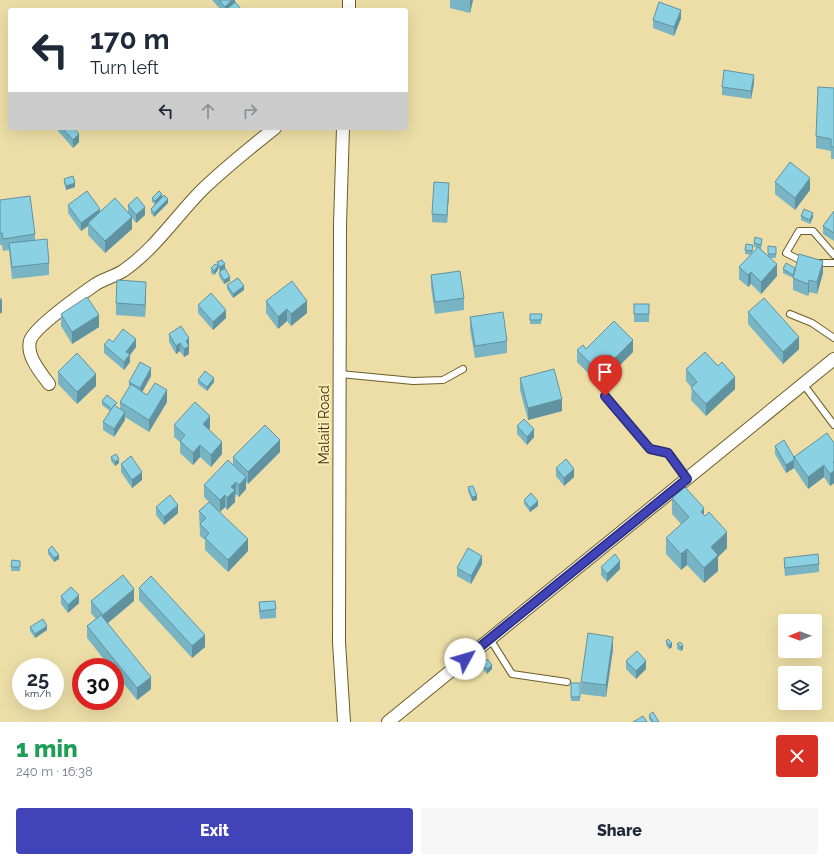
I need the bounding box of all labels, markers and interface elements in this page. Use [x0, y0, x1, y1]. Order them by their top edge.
text: 170 m [90, 23, 170, 56]
icon: left [24, 24, 76, 76]
text: Turn left [90, 57, 159, 78]
icon: left [155, 100, 177, 122]
icon: ahead [197, 100, 219, 122]
icon: right [239, 100, 261, 122]
pin [588, 355, 622, 396]
icon: arrive [594, 361, 616, 383]
street label: Malaiti Road [316, 385, 332, 465]
north arrow [778, 614, 822, 658]
map controls [778, 614, 822, 710]
position arrow [444, 638, 486, 680]
speed limit sign: 30 [72, 658, 124, 710]
button: layers [778, 666, 822, 710]
text: 25 [27, 667, 49, 691]
text: km/h [25, 688, 51, 699]
text: 1 min [16, 734, 78, 763]
button: close [776, 735, 818, 777]
text: 240 m · 16:38 [16, 764, 93, 779]
button: Exit [16, 808, 413, 854]
button: Share [421, 808, 818, 854]

